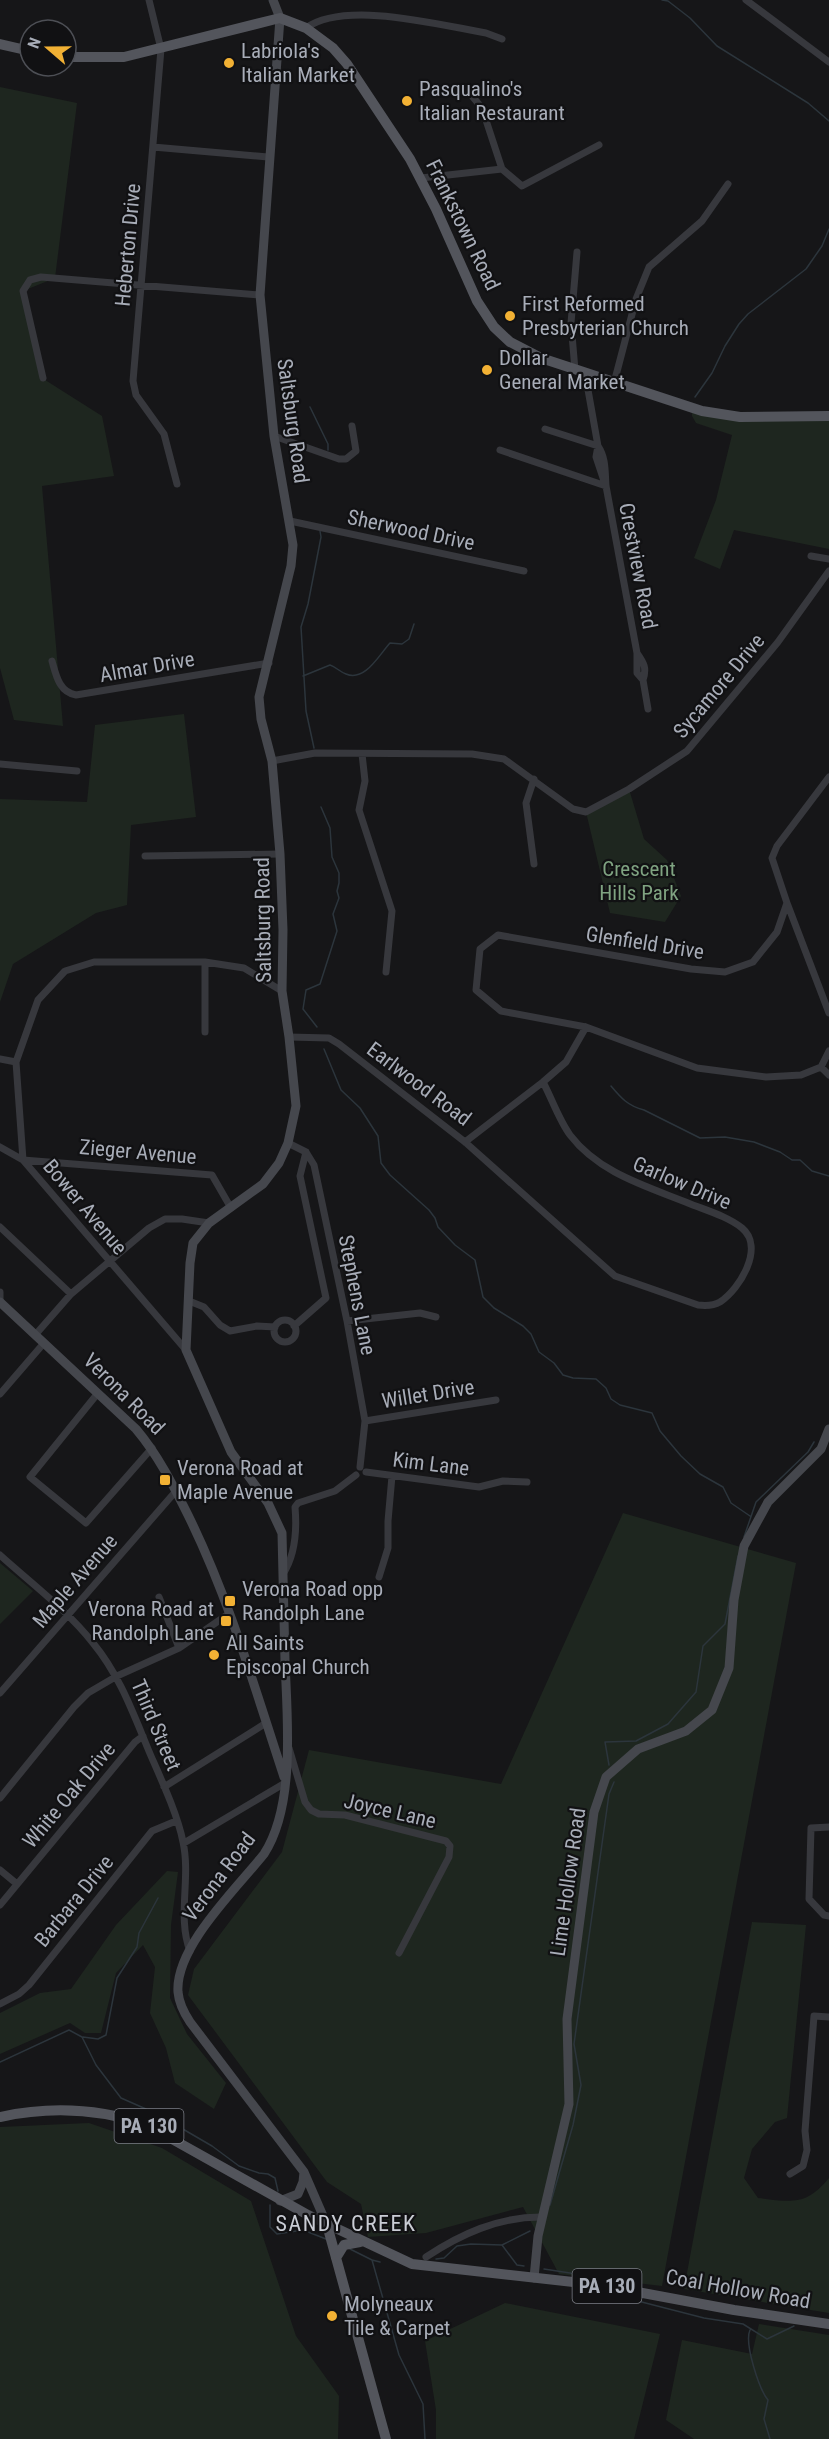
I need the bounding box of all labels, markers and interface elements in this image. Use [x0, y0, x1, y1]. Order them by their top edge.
north arrow [18, 18, 78, 78]
text: N [24, 35, 45, 51]
place label: Labriola's Italian Market [241, 39, 355, 87]
marker: Labriola's Italian Market [222, 56, 236, 70]
place label: Pasqualino's Italian Restaurant [419, 77, 565, 125]
marker: Pasqualino's Italian Restaurant [400, 94, 414, 108]
street label: Frankstown Road [421, 156, 505, 294]
street label: Heberton Drive [111, 182, 145, 308]
place label: First Reformed Presbyterian Church [522, 292, 689, 340]
marker: First Reformed Presbyterian Church [503, 309, 517, 323]
place label: Dollar General Market [499, 346, 625, 394]
street label: Saltsburg Road [272, 357, 314, 485]
marker: Dollar General Market [480, 363, 494, 377]
street label: Crestview Road [614, 501, 662, 631]
street label: Sherwood Drive [345, 505, 477, 555]
street label: Sycamore Drive [669, 629, 770, 743]
street label: Almar Drive [98, 647, 196, 687]
street label: Saltsburg Road [250, 857, 276, 983]
park label: Crescent Hills Park [599, 857, 679, 905]
street label: Glenfield Drive [584, 922, 706, 964]
street label: Earlwood Road [362, 1037, 476, 1131]
street label: Zieger Avenue [78, 1135, 198, 1169]
street label: Garlow Drive [629, 1152, 735, 1215]
street label: Bower Avenue [38, 1154, 132, 1260]
street label: Stephens Lane [334, 1233, 380, 1357]
street label: Verona Road [78, 1348, 170, 1440]
street label: Willet Drive [380, 1375, 476, 1413]
street label: Kim Lane [391, 1447, 471, 1481]
place label: Verona Road at Maple Avenue [177, 1456, 303, 1504]
marker: Verona Road at Maple Avenue [158, 1473, 172, 1487]
street label: Maple Avenue [28, 1529, 122, 1633]
place label: Verona Road opp Randolph Lane [242, 1577, 383, 1625]
marker: Verona Road opp Randolph Lane [223, 1594, 237, 1608]
place label: Verona Road at Randolph Lane [88, 1597, 214, 1645]
marker: Verona Road at Randolph Lane [219, 1614, 233, 1628]
place label: All Saints Episcopal Church [226, 1631, 370, 1679]
marker: All Saints Episcopal Church [207, 1648, 221, 1662]
street label: Third Street [126, 1676, 186, 1774]
street label: White Oak Drive [18, 1737, 120, 1853]
street label: Joyce Lane [342, 1789, 438, 1833]
street label: Lime Hollow Road [546, 1806, 590, 1958]
street label: Verona Road [178, 1828, 260, 1926]
street label: Barbara Drive [30, 1850, 118, 1952]
road number: PA 130 [114, 2109, 184, 2143]
district label: SANDY CREEK [276, 2211, 416, 2236]
street label: Coal Hollow Road [664, 2264, 812, 2314]
road number: PA 130 [572, 2269, 642, 2303]
place label: Molyneaux Tile & Carpet [344, 2292, 450, 2340]
marker: Molyneaux Tile & Carpet [325, 2309, 339, 2323]

